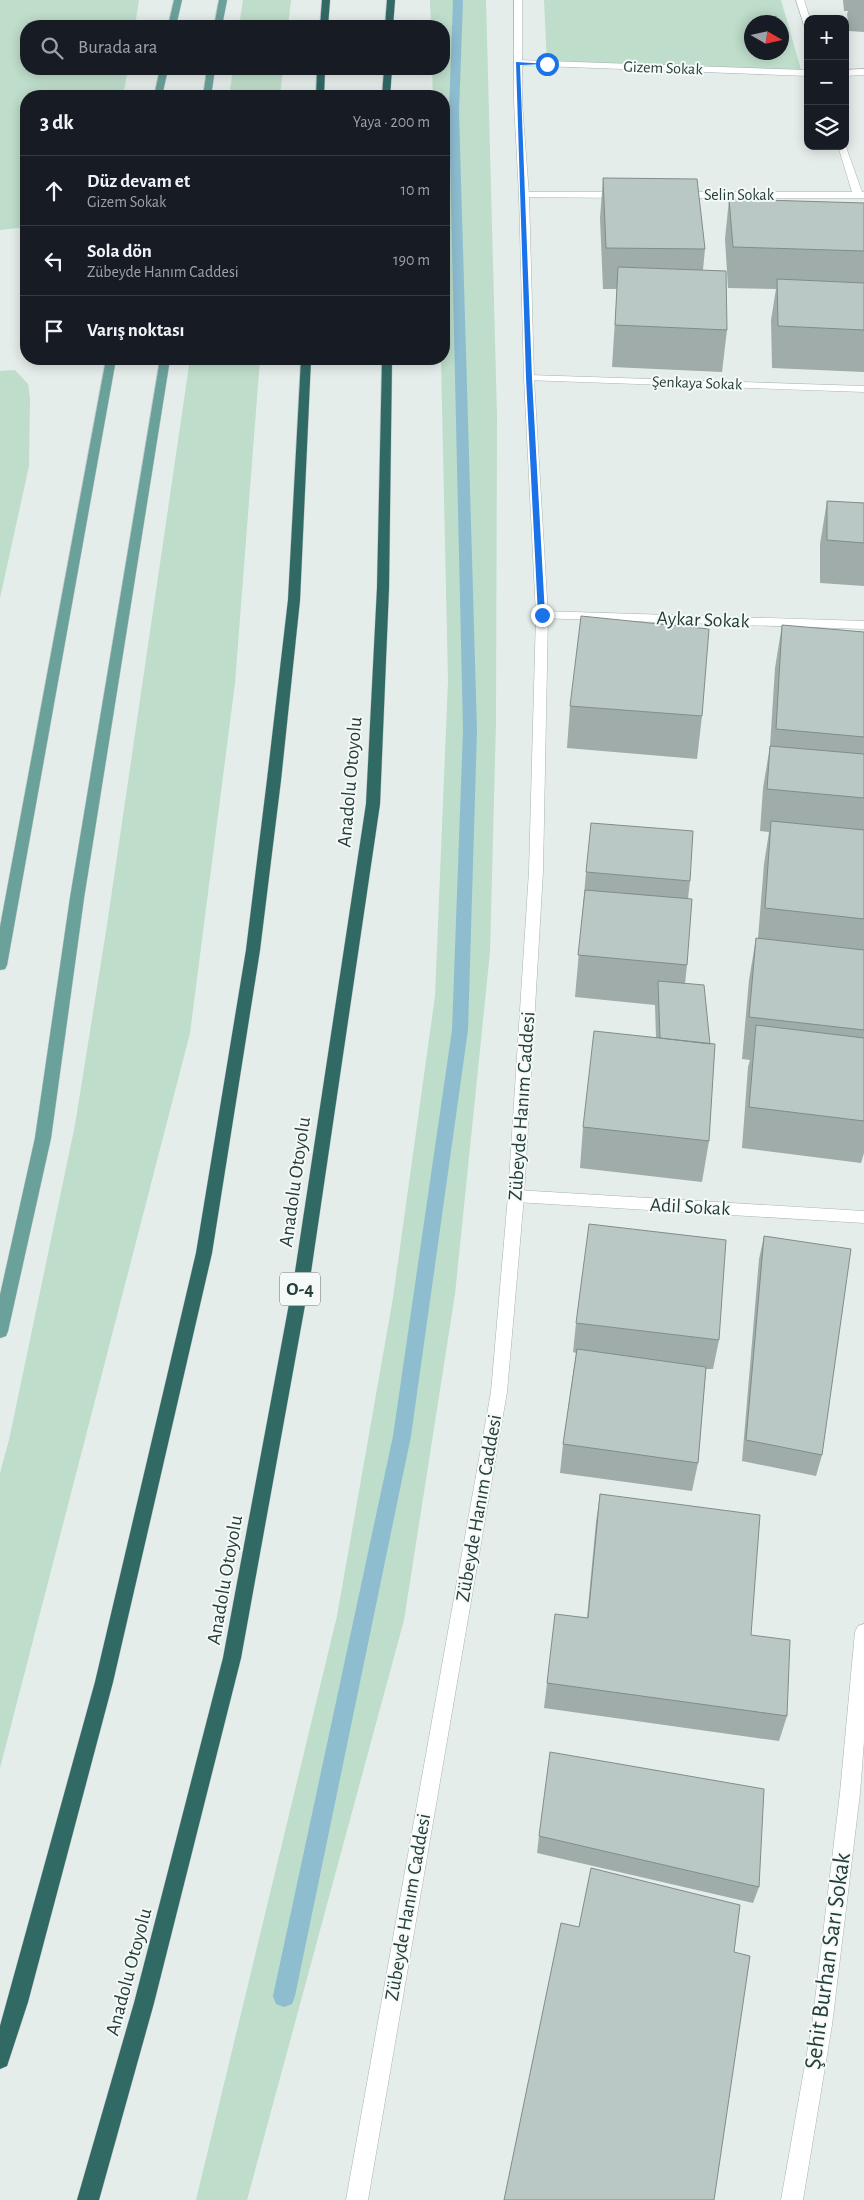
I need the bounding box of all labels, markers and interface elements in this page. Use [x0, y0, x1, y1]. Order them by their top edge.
north arrow [744, 15, 789, 60]
map controls [804, 15, 849, 150]
button: + [804, 15, 849, 60]
search box [20, 20, 450, 75]
icon: search [38, 34, 66, 62]
text: Burada ara [78, 38, 157, 57]
route start [536, 53, 559, 76]
street label: Gizem Sokak [623, 59, 704, 77]
button: − [804, 60, 849, 105]
button: layers [804, 105, 849, 150]
text: 3 dk [40, 112, 74, 133]
text: Yaya · 200 m [353, 114, 430, 130]
text: Düz devam et [87, 172, 190, 191]
icon: ahead [40, 177, 68, 205]
text: 10 m [401, 182, 430, 198]
street label: Selin Sokak [704, 187, 775, 203]
text: Gizem Sokak [87, 194, 166, 210]
text: Sola dön [87, 242, 152, 261]
icon: left [40, 247, 68, 275]
text: 190 m [393, 252, 430, 268]
text: Zübeyde Hanım Caddesi [87, 264, 239, 280]
icon: arrive [40, 317, 68, 345]
text: Varış noktası [87, 321, 185, 340]
street label: Şenkaya Sokak [652, 373, 743, 394]
route end [531, 604, 554, 627]
street label: Aykar Sokak [656, 608, 750, 632]
street label: Anadolu Otoyolu [334, 716, 366, 848]
street label: Zübeyde Hanım Caddesi [505, 1011, 539, 1201]
street label: Anadolu Otoyolu [276, 1116, 314, 1248]
street label: Adil Sokak [649, 1195, 731, 1219]
road number: O-4 [280, 1272, 320, 1306]
street label: Zübeyde Hanım Caddesi [453, 1413, 505, 1603]
street label: Anadolu Otoyolu [204, 1514, 246, 1646]
street label: Zübeyde Hanım Caddesi [382, 1812, 434, 2002]
street label: Şehit Burhan Sarı Sokak [801, 1851, 855, 2071]
street label: Anadolu Otoyolu [102, 1906, 156, 2038]

